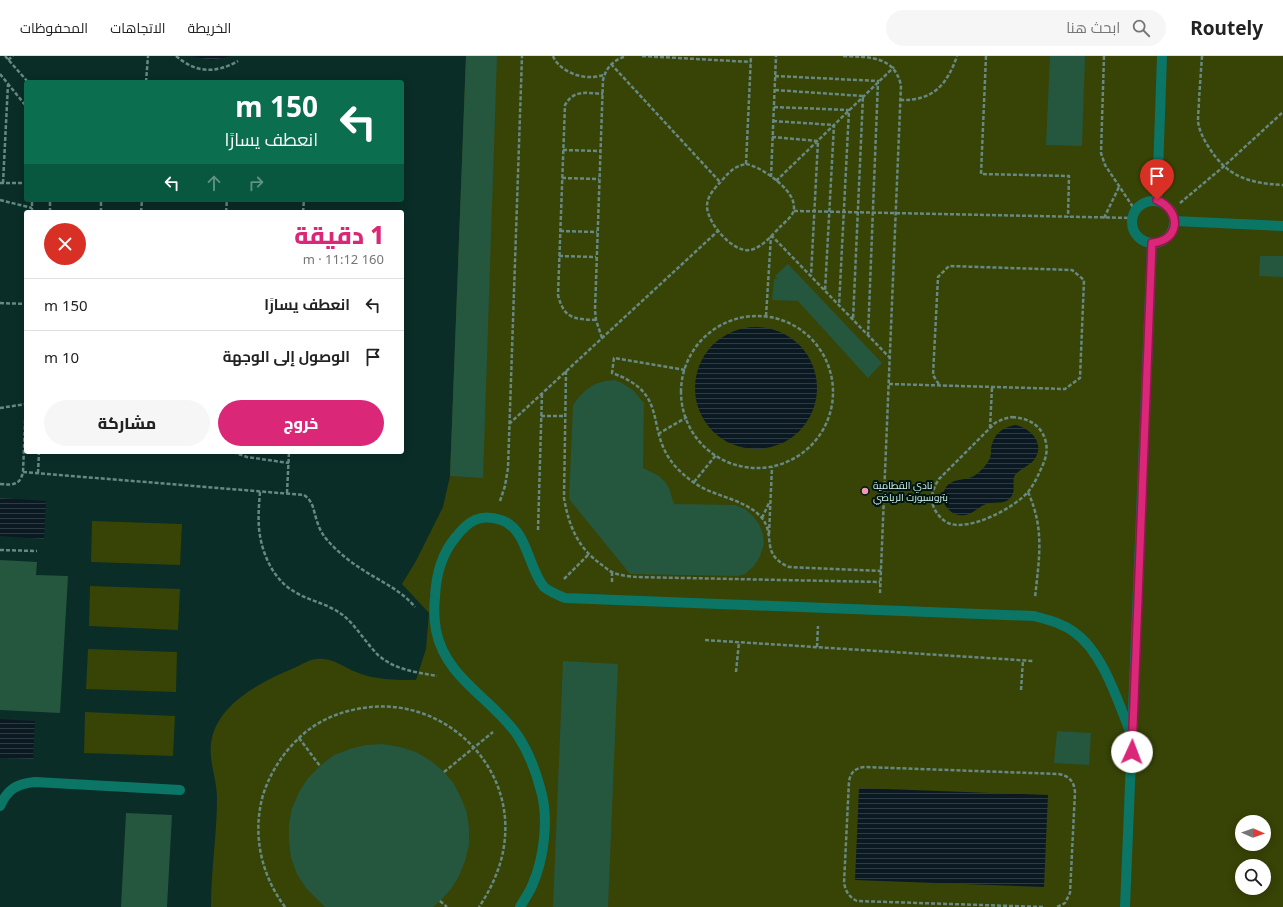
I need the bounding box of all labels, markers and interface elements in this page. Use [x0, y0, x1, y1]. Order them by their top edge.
search box [886, 10, 1166, 46]
text: Routely [1190, 15, 1263, 41]
text: ابحث هنا [1066, 17, 1120, 37]
icon: search [1130, 17, 1152, 39]
text: المحفوظات [20, 18, 88, 37]
text: الاتجاهات [110, 18, 166, 37]
text: الخريطة [188, 18, 231, 37]
text: 150 m [235, 87, 318, 125]
icon: left [332, 96, 384, 148]
text: انعطف يسارًا [225, 127, 318, 151]
pin [1140, 159, 1174, 200]
icon: arrive [1146, 165, 1168, 187]
icon: left [161, 172, 183, 194]
icon: ahead [203, 172, 225, 194]
icon: right [245, 172, 267, 194]
text: 1 دقيقة [294, 218, 384, 251]
button: close [44, 223, 86, 265]
text: 160 m · 11:12 [303, 250, 384, 268]
text: انعطف يسارًا [264, 294, 350, 314]
icon: left [362, 294, 384, 316]
text: 150 m [44, 295, 88, 315]
text: الوصول إلى الوجهة [223, 346, 350, 366]
icon: arrive [362, 346, 384, 368]
text: 10 m [44, 347, 79, 367]
button: مشاركة [44, 400, 210, 446]
button: خروج [218, 400, 384, 446]
place label: نادي القطامية بتروسبورت الرياضي [873, 478, 948, 505]
marker: نادي القطامية بتروسبورت الرياضي [860, 486, 870, 496]
position arrow [1111, 731, 1153, 773]
north arrow [1235, 815, 1271, 851]
map controls [1235, 815, 1271, 895]
button: search [1235, 859, 1271, 895]

